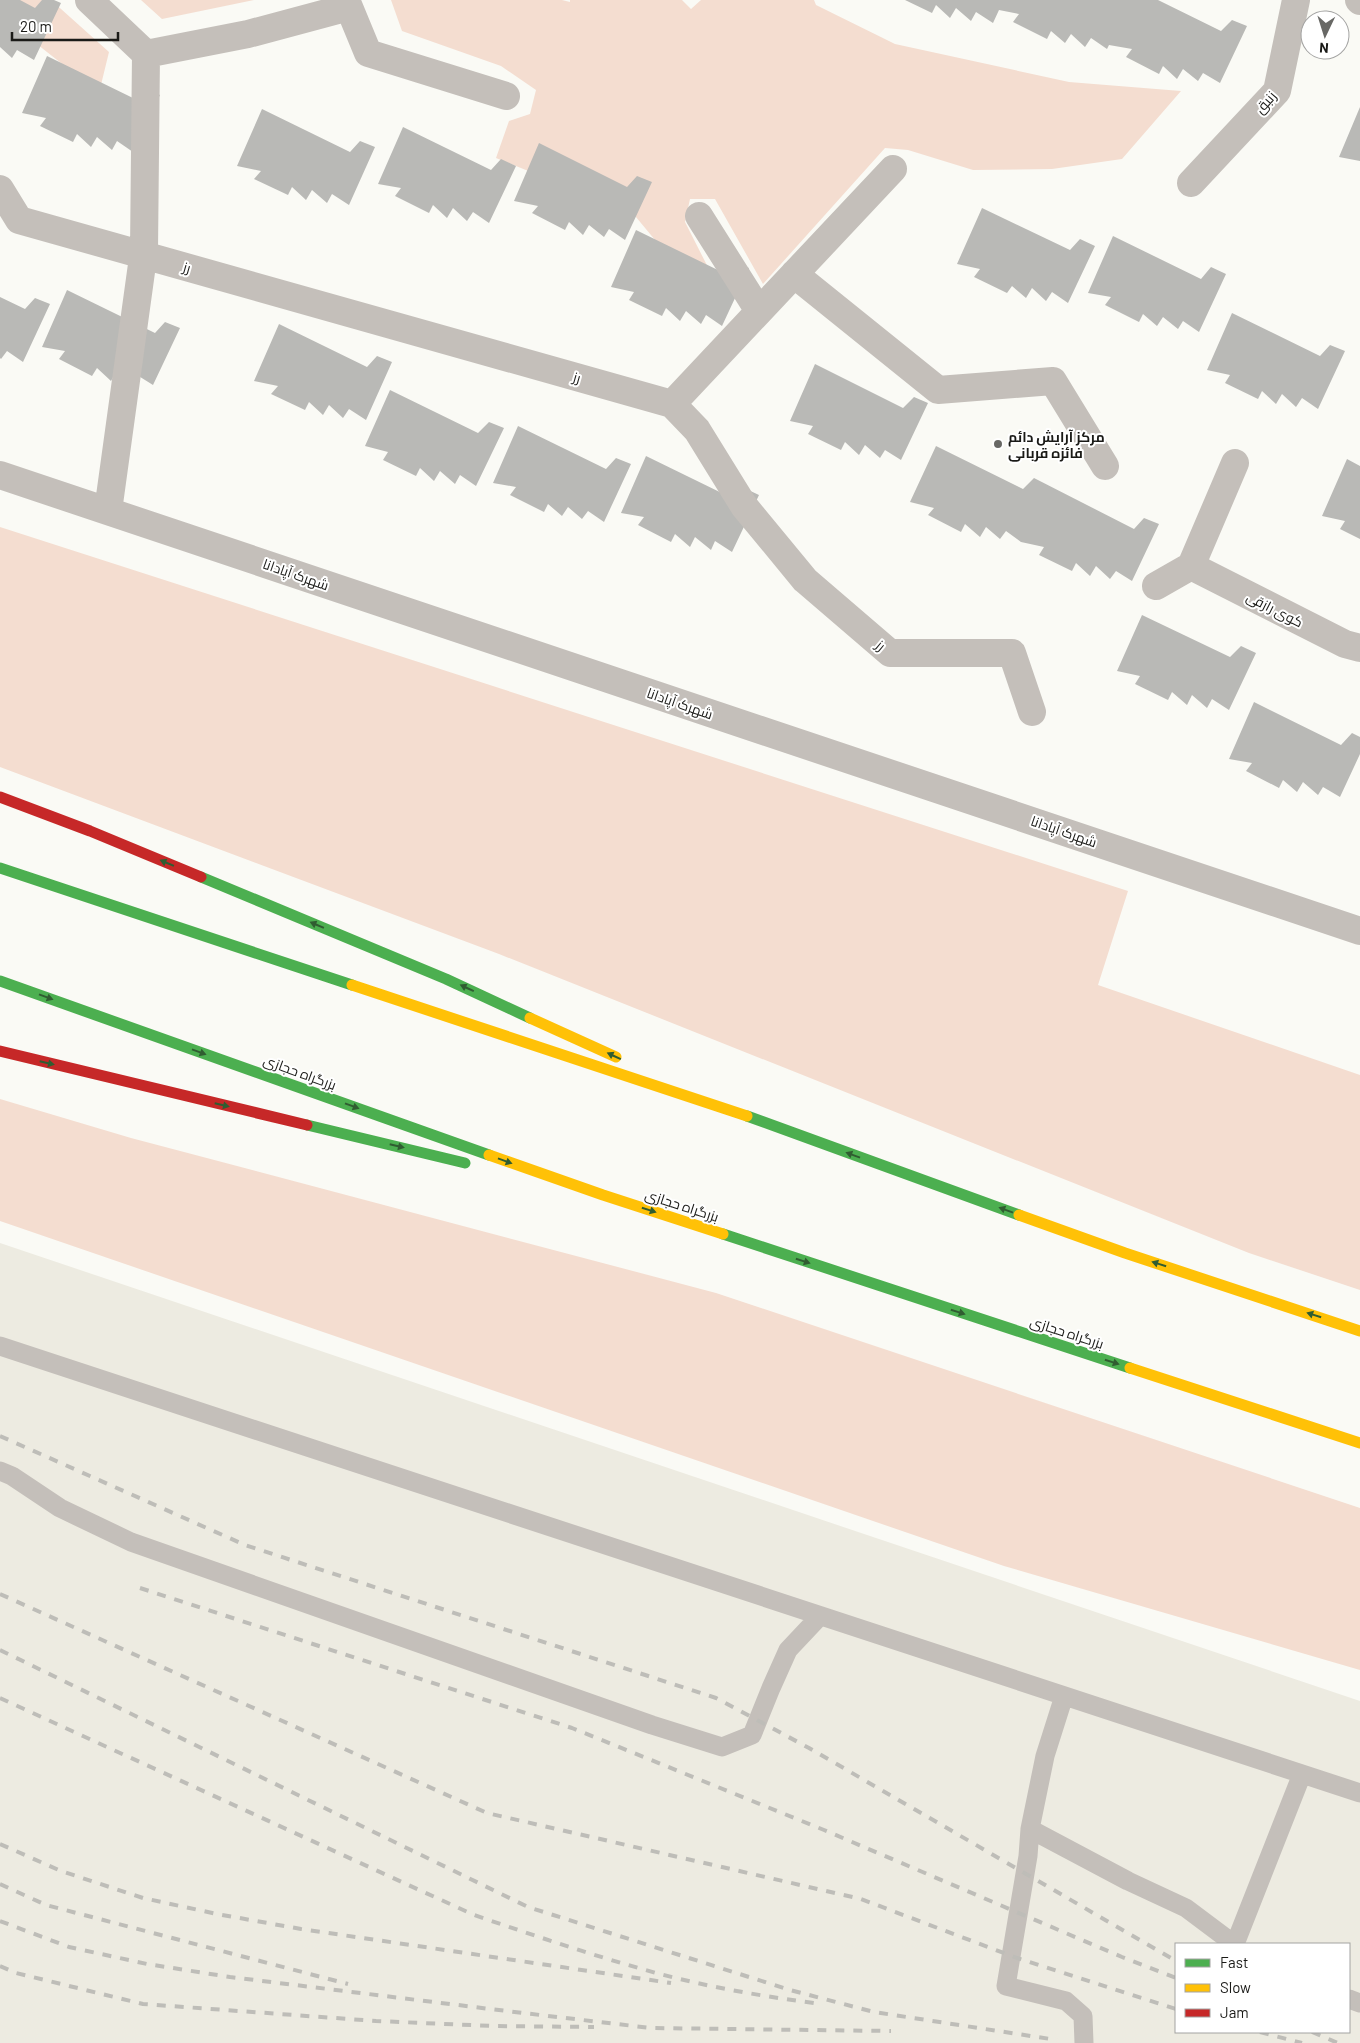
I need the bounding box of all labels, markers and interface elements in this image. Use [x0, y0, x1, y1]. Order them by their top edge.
scale bar [12, 10, 119, 42]
north arrow [1300, 10, 1350, 60]
text: 20 m [20, 17, 52, 35]
text: N [1319, 40, 1329, 57]
street label: زنبق [1251, 87, 1280, 117]
street label: رز [180, 258, 193, 276]
street label: رز [570, 368, 583, 386]
place label: مرکز آرایش دائم فائزه قربانی [1008, 428, 1105, 462]
marker: مرکز آرایش دائم فائزه قربانی [992, 438, 1004, 450]
street label: شهرک آپادانا [260, 555, 331, 595]
street label: کوی رازقی [1244, 587, 1306, 631]
street label: رز [872, 635, 889, 654]
street label: شهرک آپادانا [644, 684, 715, 724]
street label: شهرک آپادانا [1028, 812, 1099, 852]
one-way arrow [159, 859, 174, 867]
one-way arrow [309, 921, 324, 929]
one-way arrow [460, 984, 474, 992]
one-way arrow [39, 993, 54, 1001]
one-way arrow [192, 1048, 207, 1056]
street label: بزرگراه حجازی [261, 1051, 339, 1093]
one-way arrow [607, 1052, 621, 1060]
one-way arrow [40, 1059, 55, 1067]
one-way arrow [215, 1101, 230, 1109]
one-way arrow [345, 1102, 360, 1110]
one-way arrow [390, 1142, 405, 1150]
one-way arrow [846, 1151, 861, 1158]
one-way arrow [498, 1157, 513, 1165]
street label: بزرگراه حجازی [643, 1185, 721, 1225]
one-way arrow [998, 1206, 1013, 1214]
one-way arrow [642, 1207, 657, 1215]
one-way arrow [796, 1258, 811, 1265]
one-way arrow [1152, 1260, 1167, 1268]
one-way arrow [950, 1308, 965, 1316]
one-way arrow [1306, 1311, 1321, 1319]
street label: بزرگراه حجازی [1028, 1312, 1106, 1352]
one-way arrow [1105, 1359, 1120, 1367]
legend [1175, 1943, 1350, 2033]
text: Fast [1220, 1953, 1248, 1971]
text: Slow [1220, 1978, 1251, 1996]
text: Jam [1220, 2003, 1249, 2021]

